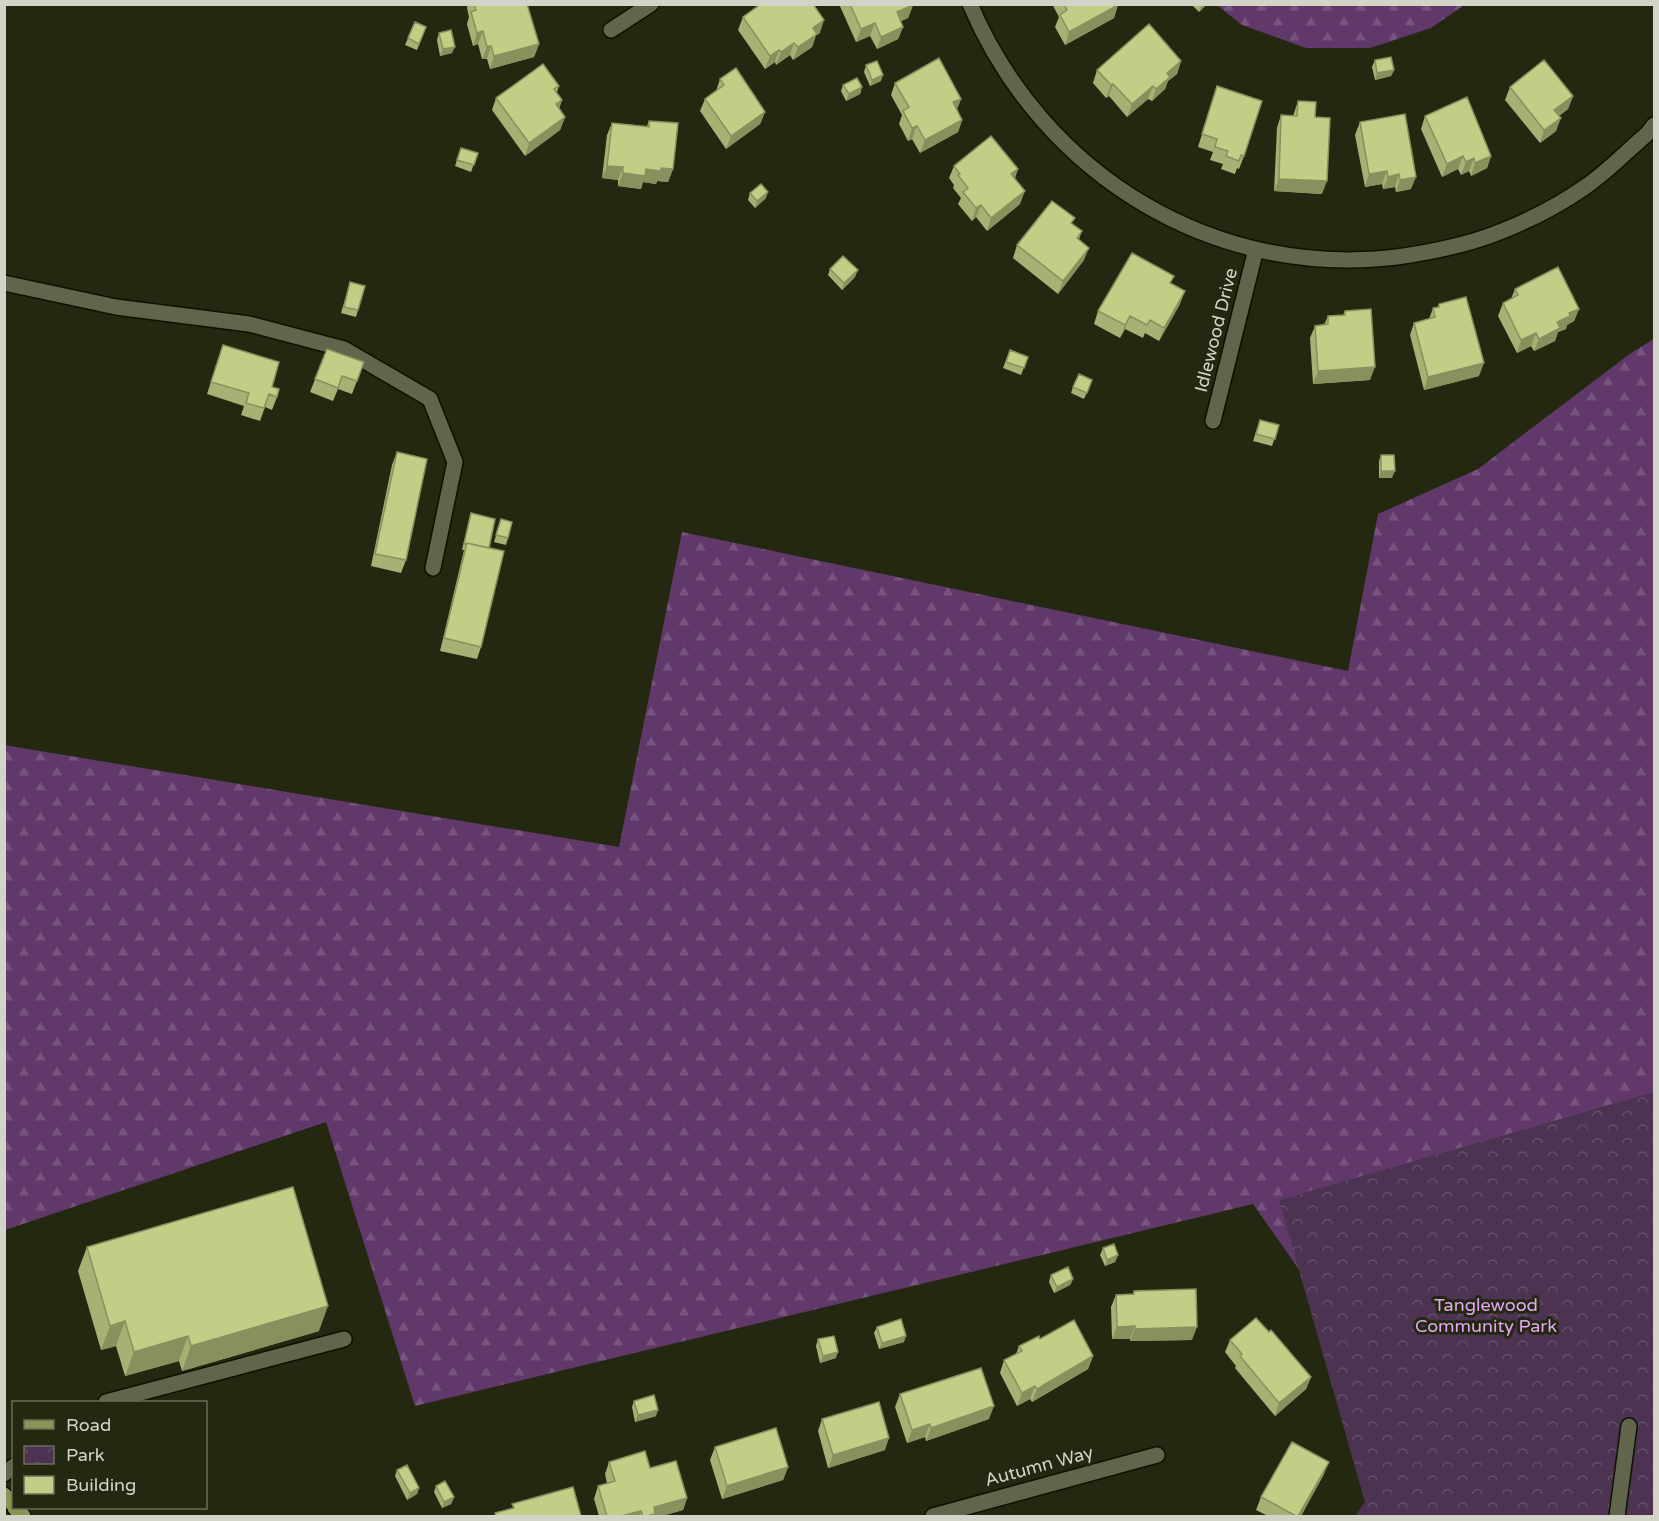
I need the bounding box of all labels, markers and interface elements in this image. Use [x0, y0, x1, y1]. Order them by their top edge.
street label: Idlewood Drive [1190, 266, 1242, 394]
park label: Tanglewood Community Park [1415, 1294, 1557, 1337]
legend [12, 1401, 207, 1509]
text: Road [66, 1414, 111, 1436]
street label: Autumn Way [982, 1441, 1096, 1491]
text: Park [66, 1444, 105, 1466]
text: Building [66, 1474, 136, 1496]

